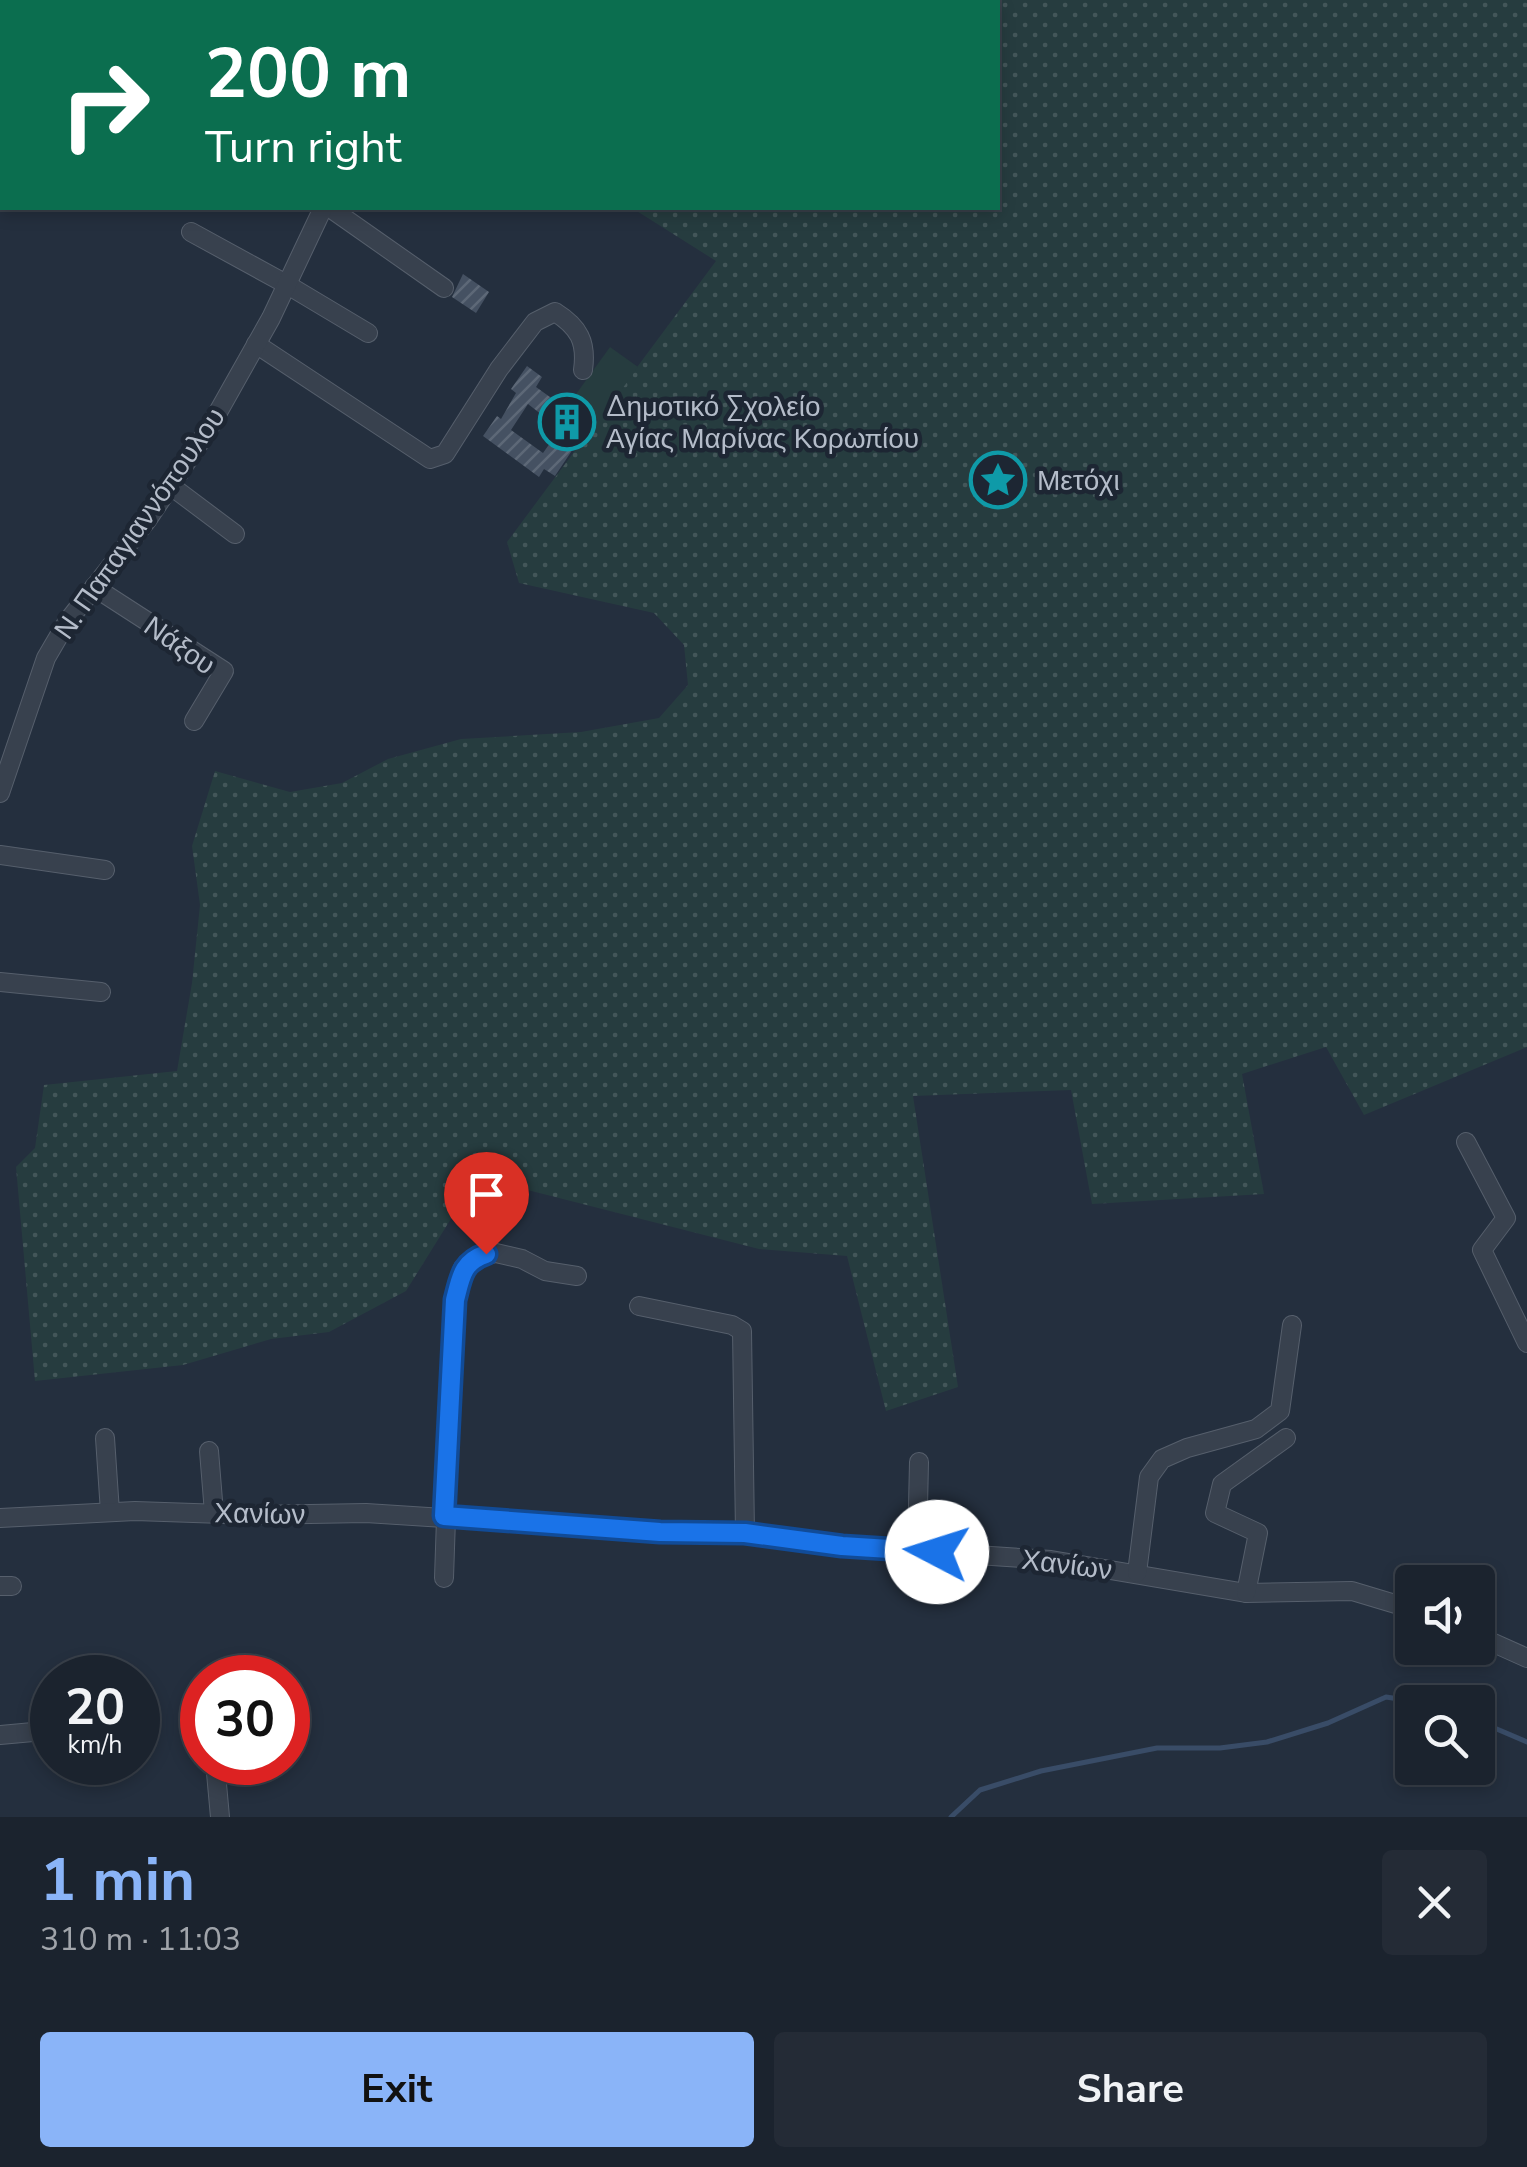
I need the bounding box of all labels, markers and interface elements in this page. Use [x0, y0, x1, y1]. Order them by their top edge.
text: 200 m [205, 26, 411, 122]
icon: right [40, 40, 170, 170]
text: Turn right [205, 117, 402, 178]
place label: Δημοτικό Σχολείο Αγίας Μαρίνας Κορωπίου [606, 388, 919, 458]
building icon: Δημοτικό Σχολείο Αγίας Μαρίνας Κορωπίου [537, 392, 597, 452]
street label: Ν. Παπαγιαννόπουλου [46, 400, 234, 647]
place icon: Μετόχι [968, 450, 1028, 510]
place label: Μετόχι [1037, 462, 1120, 500]
street label: Νάξου [136, 608, 223, 684]
pin [444, 1152, 529, 1255]
icon: arrive [459, 1167, 514, 1222]
street label: Χανίων [214, 1494, 306, 1534]
position arrow [885, 1500, 989, 1604]
street label: Χανίων [1019, 1541, 1114, 1589]
map controls [1395, 1565, 1495, 1785]
button: sound [1395, 1565, 1495, 1665]
speed limit sign: 30 [180, 1655, 310, 1785]
text: 20 [65, 1673, 125, 1742]
button: search [1395, 1685, 1495, 1785]
text: km/h [67, 1728, 123, 1762]
text: 1 min [40, 1839, 195, 1921]
button: close [1382, 1850, 1487, 1955]
text: 310 m · 11:03 [40, 1918, 241, 1961]
button: Exit [40, 2032, 754, 2147]
button: Share [774, 2032, 1487, 2147]

